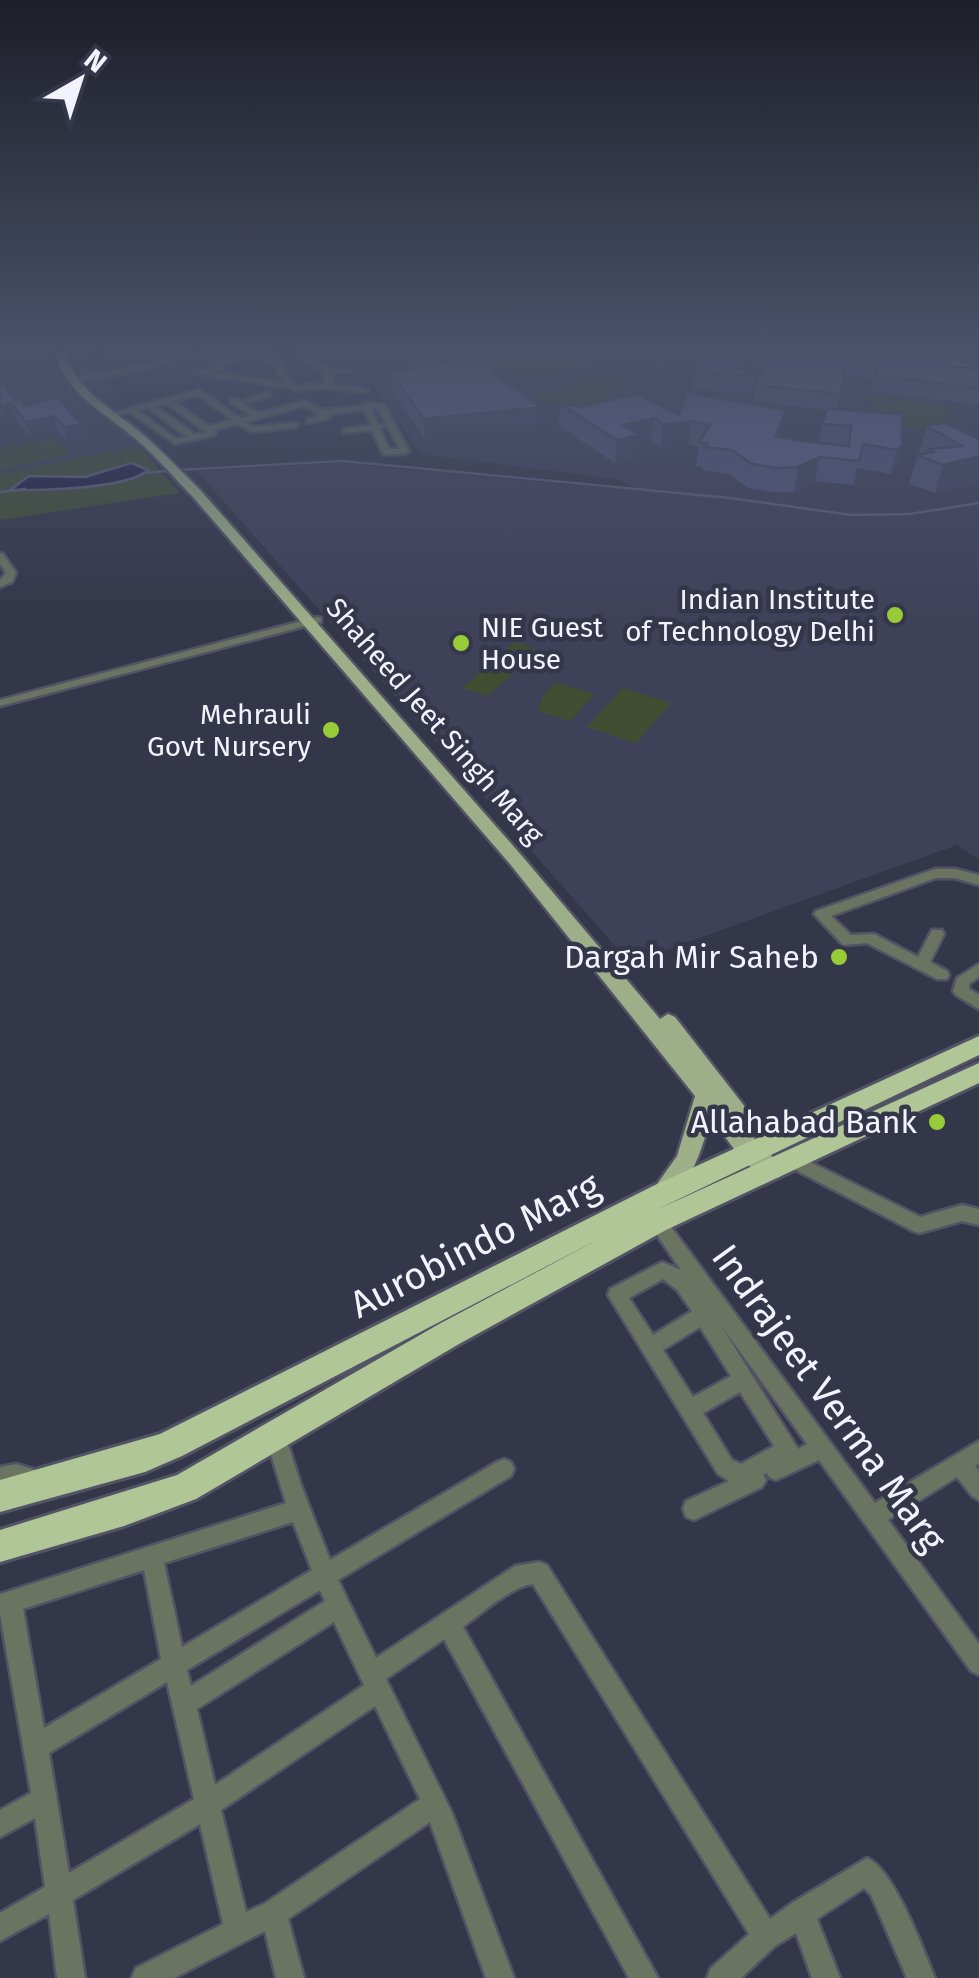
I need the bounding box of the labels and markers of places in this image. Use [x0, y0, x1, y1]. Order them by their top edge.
place label: Indian Institute of Technology Delhi [625, 583, 875, 648]
marker: Indian Institute of Technology Delhi [884, 604, 906, 626]
place label: NIE Guest House [481, 611, 604, 676]
marker: NIE Guest House [450, 632, 472, 654]
place label: Mehrauli Govt Nursery [147, 698, 311, 763]
marker: Mehrauli Govt Nursery [320, 719, 342, 741]
place label: Dargah Mir Saheb [564, 938, 819, 976]
marker: Dargah Mir Saheb [828, 946, 850, 968]
place label: Allahabad Bank [691, 1103, 918, 1141]
marker: Allahabad Bank [926, 1111, 948, 1133]

